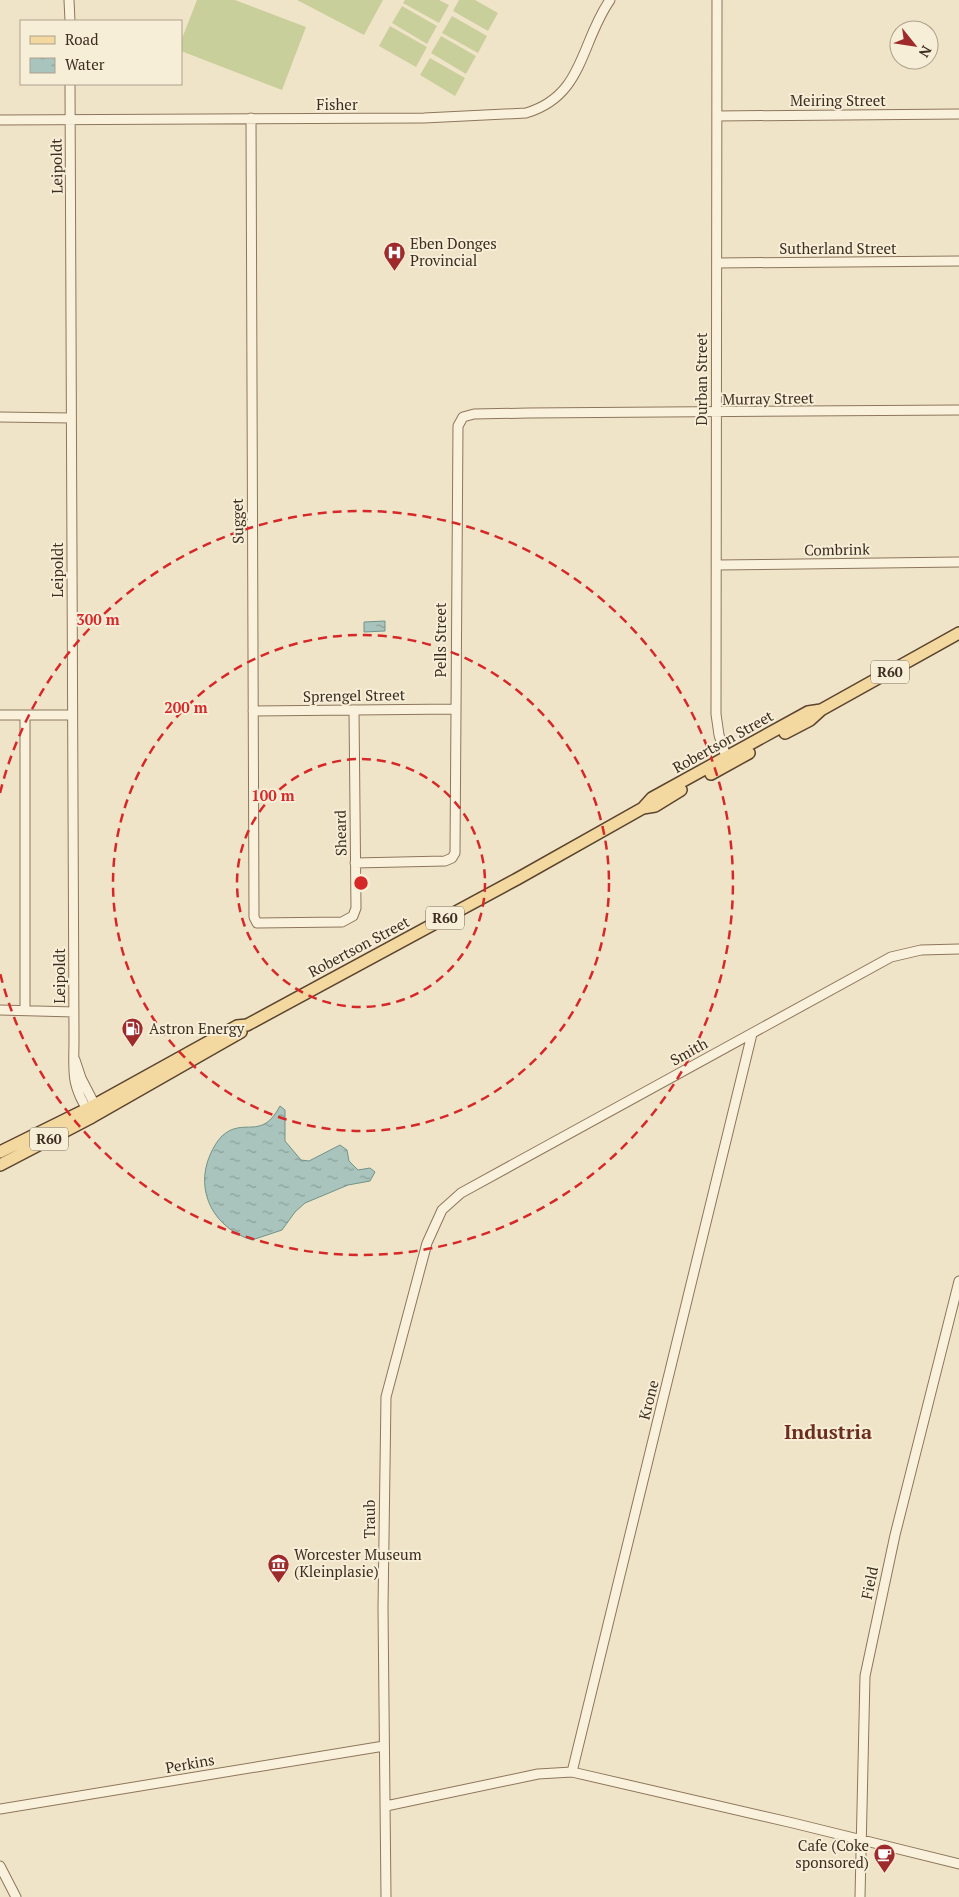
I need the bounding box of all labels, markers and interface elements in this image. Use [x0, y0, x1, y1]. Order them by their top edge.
legend [20, 20, 182, 85]
north arrow [889, 20, 939, 70]
text: Road [65, 29, 98, 49]
text: N [915, 42, 937, 61]
text: Water [65, 54, 105, 74]
street label: Meiring Street [790, 90, 886, 110]
street label: Fisher [316, 94, 358, 114]
street label: Leipoldt [46, 138, 66, 194]
place label: Eben Donges Provincial [410, 233, 497, 270]
street label: Sutherland Street [779, 238, 897, 258]
hospital icon: Eben Donges Provincial [382, 241, 406, 272]
street label: Durban Street [691, 332, 711, 426]
street label: Murray Street [722, 387, 815, 409]
street label: Sugget [227, 498, 247, 544]
street label: Combrink [804, 538, 870, 560]
street label: Leipoldt [47, 542, 67, 598]
street label: Pells Street [430, 602, 450, 678]
text: 300 m [76, 609, 120, 629]
road number: R60 [871, 660, 909, 684]
street label: Sprengel Street [303, 684, 406, 706]
text: 200 m [164, 697, 208, 717]
street label: Robertson Street [669, 705, 777, 777]
text: 100 m [251, 785, 295, 805]
street label: Sheard [330, 810, 350, 856]
centre of rings [352, 874, 370, 892]
road number: R60 [426, 906, 464, 930]
street label: Robertson Street [304, 911, 413, 981]
street label: Leipoldt [49, 948, 69, 1004]
fuel station icon: Astron Energy [121, 1017, 145, 1048]
place label: Astron Energy [149, 1018, 245, 1038]
street label: Smith [666, 1033, 711, 1070]
road number: R60 [30, 1128, 68, 1150]
street label: Krone [633, 1378, 663, 1422]
district label: Industria [784, 1418, 872, 1445]
street label: Traub [359, 1500, 379, 1538]
place label: Worcester Museum (Kleinplasie) [294, 1544, 422, 1581]
museum icon: Worcester Museum (Kleinplasie) [266, 1552, 290, 1583]
street label: Field [856, 1565, 882, 1601]
street label: Perkins [164, 1749, 216, 1777]
place label: Cafe (Coke sponsored) [795, 1835, 869, 1872]
cafe icon: Cafe (Coke sponsored) [873, 1843, 897, 1874]

